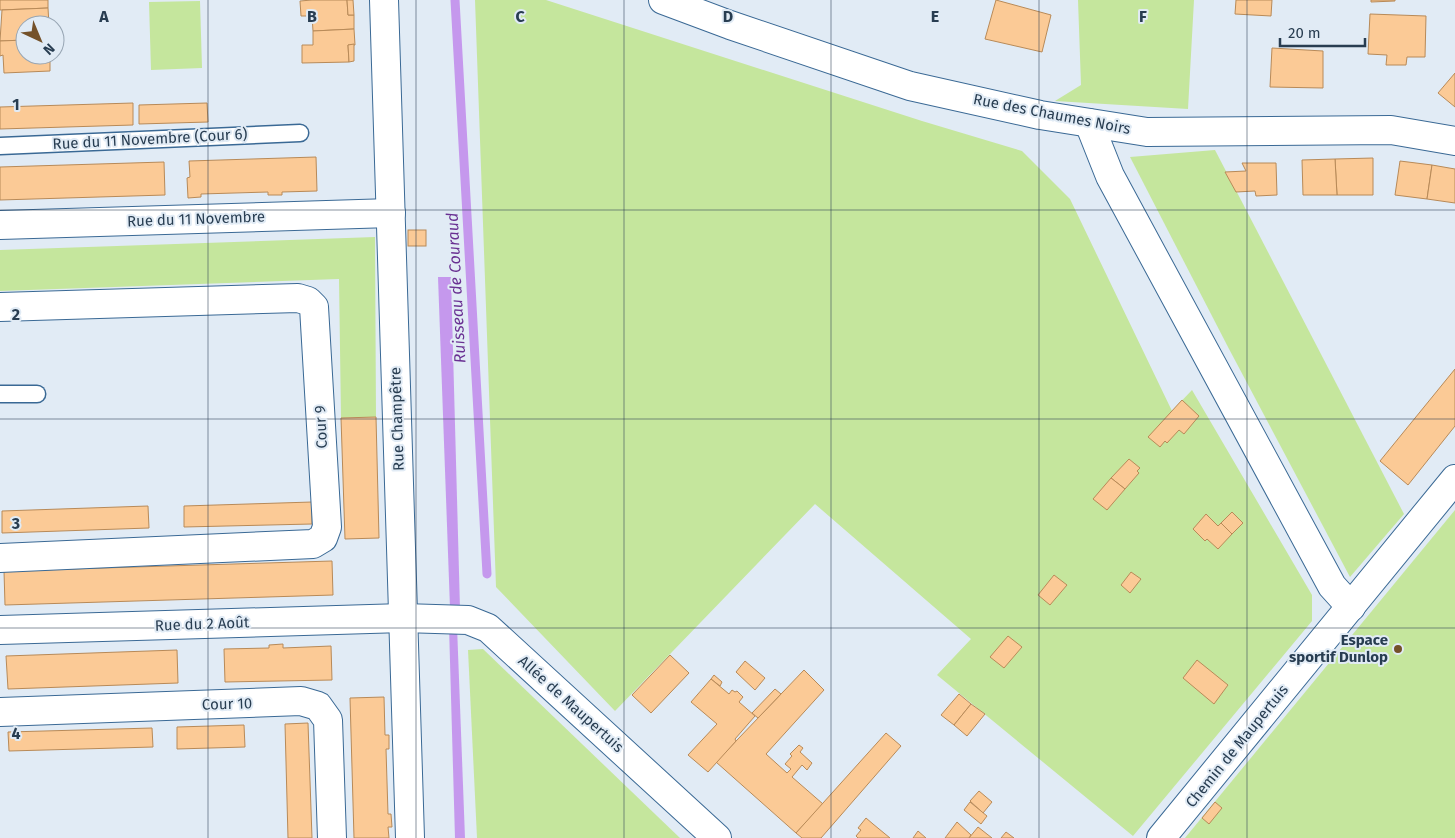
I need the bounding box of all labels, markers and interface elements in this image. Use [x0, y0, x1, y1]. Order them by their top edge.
text: A [98, 7, 109, 26]
text: B [307, 7, 317, 26]
text: C [515, 7, 525, 26]
text: D [723, 7, 733, 26]
text: E [931, 7, 939, 26]
text: F [1139, 7, 1147, 26]
north arrow [15, 15, 65, 65]
scale bar [1280, 15, 1365, 47]
text: 20 m [1288, 24, 1321, 42]
text: N [39, 40, 58, 58]
street label: Rue des Chaumes Noirs [972, 90, 1132, 138]
text: 1 [12, 95, 20, 114]
street label: Rue du 11 Novembre (Cour 6) [52, 125, 248, 153]
street label: Rue du 11 Novembre [127, 208, 265, 230]
water label: Ruisseau de Couraud [443, 212, 469, 364]
text: 2 [12, 305, 20, 324]
street label: Rue Champêtre [386, 367, 408, 471]
street label: Cour 9 [311, 405, 331, 449]
text: 3 [11, 514, 20, 533]
street label: Rue du 2 Août [154, 613, 250, 635]
place label: Espace sportif Dunlop [1289, 631, 1388, 666]
marker: Espace sportif Dunlop [1392, 643, 1404, 655]
street label: Allée de Maupertuis [515, 652, 627, 756]
street label: Chemin de Maupertuis [1182, 681, 1292, 811]
street label: Cour 10 [202, 694, 252, 714]
text: 4 [11, 724, 21, 743]

